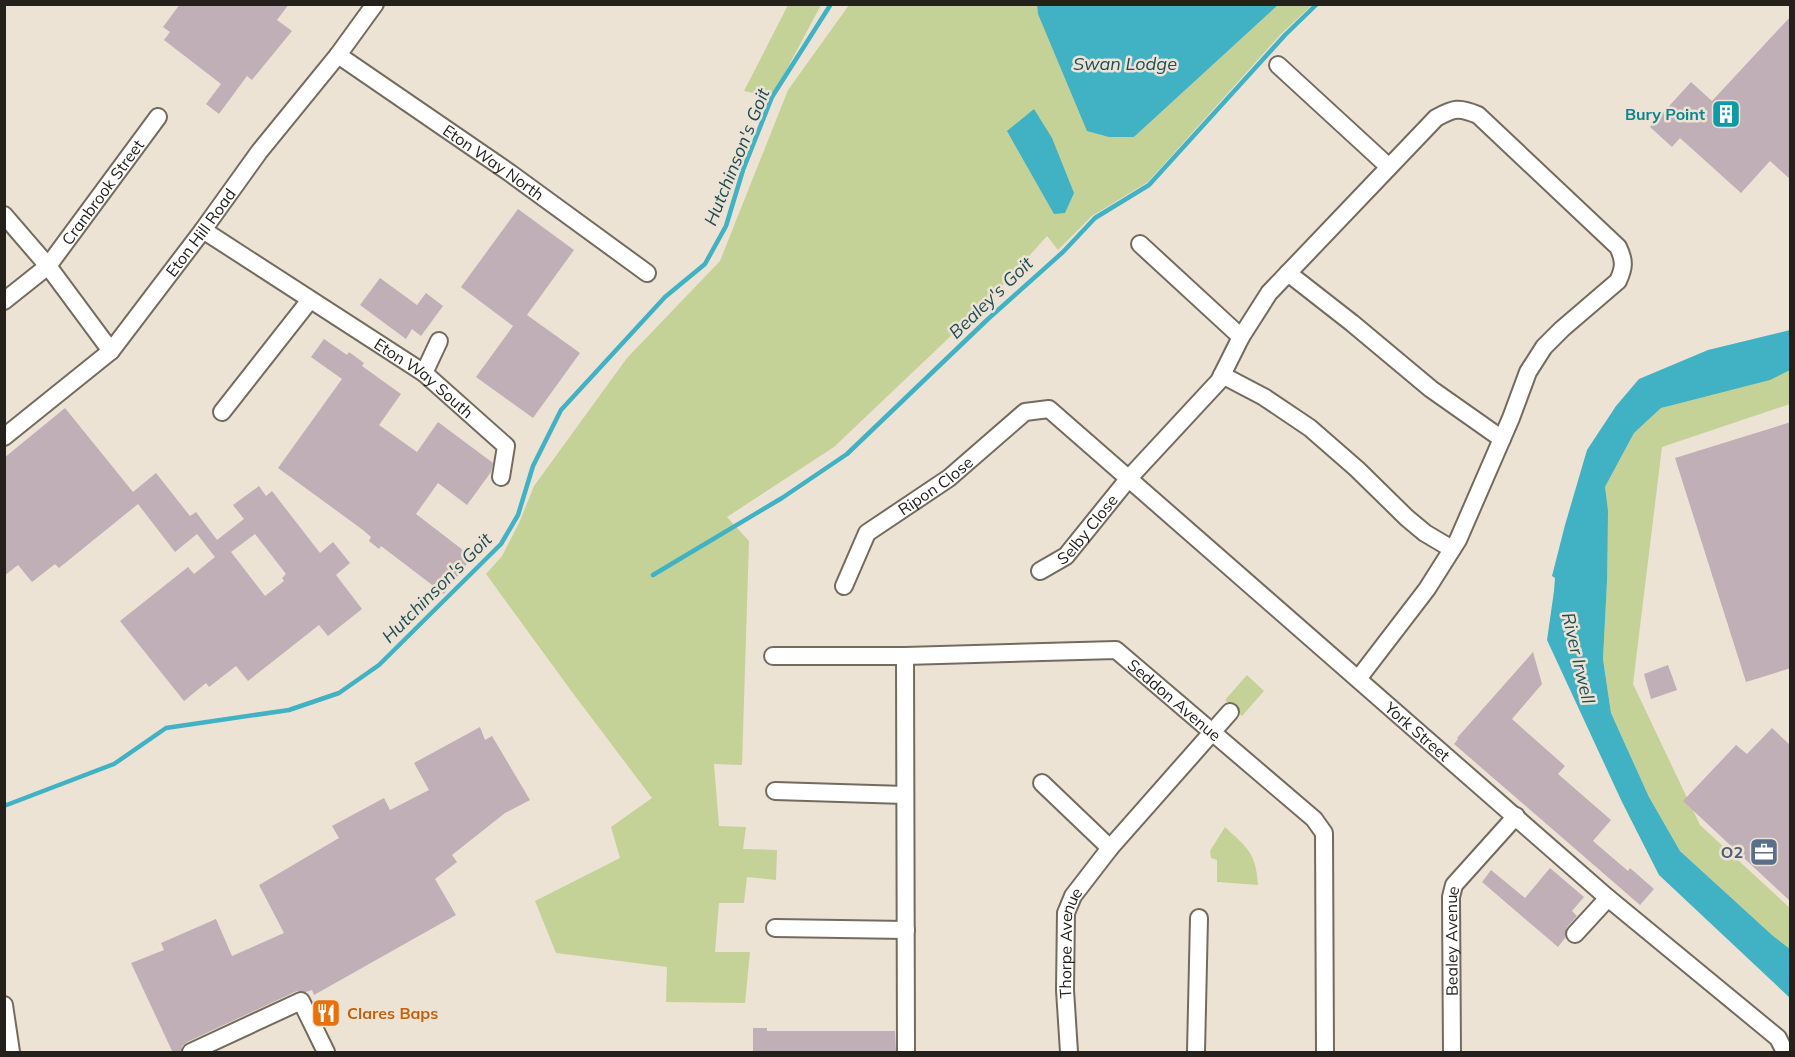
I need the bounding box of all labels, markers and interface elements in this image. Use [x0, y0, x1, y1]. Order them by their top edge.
water label: Swan Lodge [1073, 52, 1177, 75]
water label: Hutchinson's Goit [699, 84, 775, 229]
building icon: Bury Point [1710, 98, 1742, 130]
place label: Bury Point [1625, 104, 1705, 124]
street label: Eton Way North [439, 120, 548, 205]
street label: Cranbrook Street [57, 135, 148, 249]
street label: Eton Hill Road [161, 184, 240, 280]
water label: Bealey's Goit [944, 251, 1038, 343]
street label: Eton Way South [371, 334, 478, 422]
street label: Ripon Close [894, 452, 977, 519]
street label: Selby Close [1054, 490, 1122, 569]
water label: Hutchinson's Goit [377, 527, 497, 647]
water label: River Irwell [1557, 610, 1600, 706]
street label: Seddon Avenue [1124, 655, 1225, 745]
street label: York Street [1380, 697, 1455, 766]
office icon: O2 [1748, 836, 1780, 868]
place label: O2 [1721, 842, 1743, 862]
street label: Thorpe Avenue [1055, 883, 1086, 999]
street label: Bealey Avenue [1441, 884, 1463, 996]
restaurant icon: Clares Baps [310, 997, 342, 1029]
place label: Clares Baps [347, 1003, 438, 1023]

